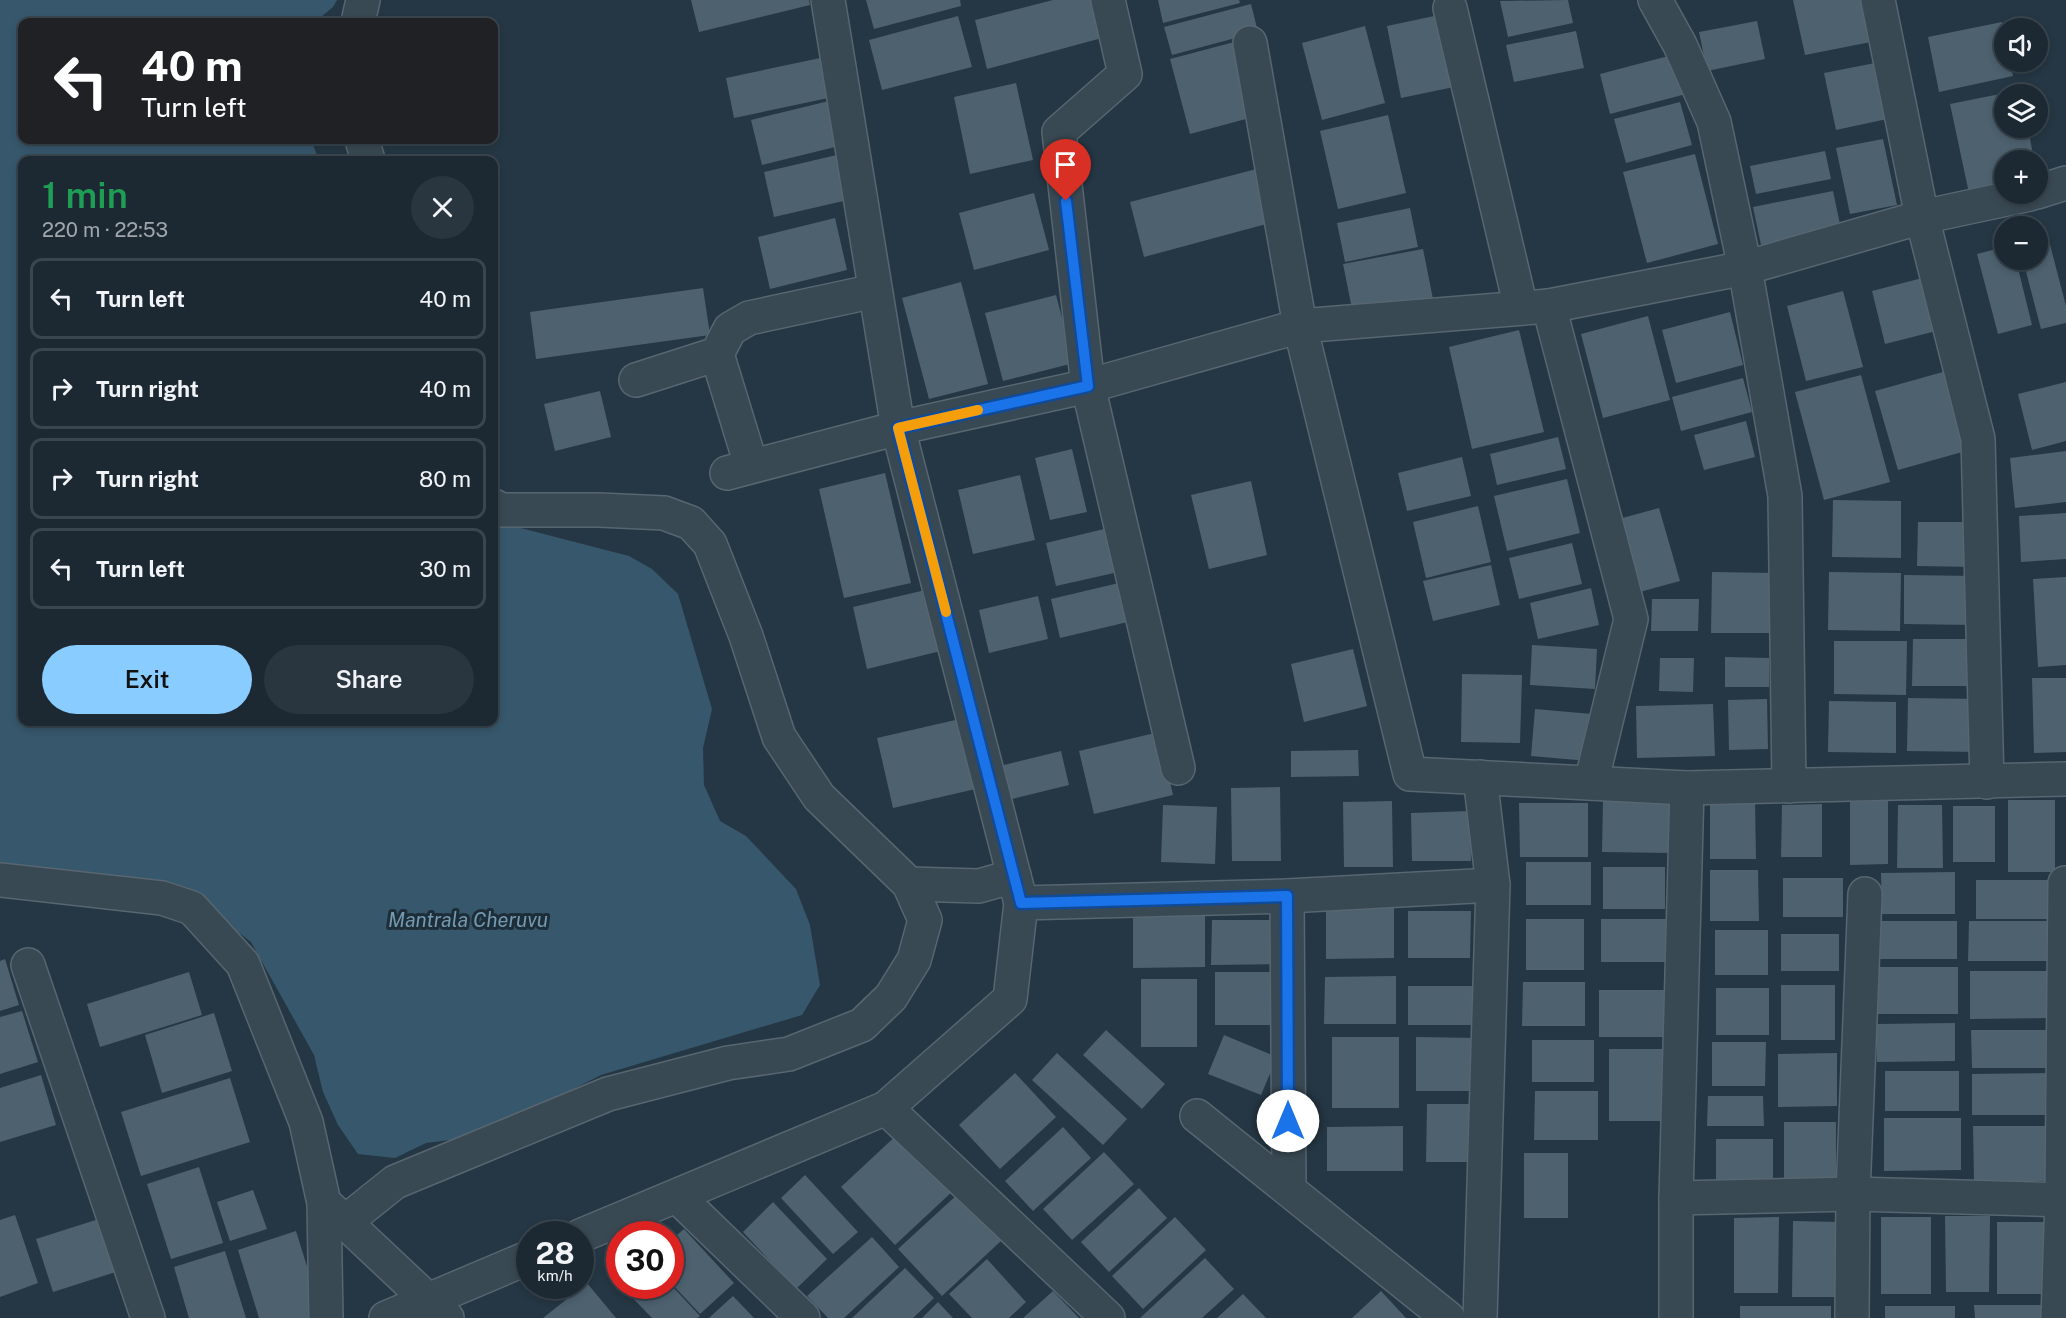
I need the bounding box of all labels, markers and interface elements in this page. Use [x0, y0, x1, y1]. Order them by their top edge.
map controls [1994, 18, 2048, 270]
button: sound [1994, 18, 2048, 72]
text: 40 m [141, 41, 243, 90]
icon: left [42, 42, 120, 120]
button: layers [1994, 84, 2048, 138]
text: Turn left [141, 91, 247, 123]
pin [1040, 139, 1091, 201]
icon: arrive [1049, 148, 1082, 181]
button: + [1994, 150, 2048, 204]
text: 1 min [42, 174, 128, 216]
button: close [411, 176, 474, 239]
button: − [1994, 216, 2048, 270]
text: 220 m · 22:53 [42, 218, 168, 242]
icon: left [45, 282, 78, 315]
text: Turn left [96, 286, 185, 312]
text: 40 m [419, 286, 471, 312]
icon: right [45, 372, 78, 405]
text: Turn right [96, 376, 199, 402]
text: 40 m [419, 376, 471, 402]
icon: right [45, 462, 78, 495]
text: Turn right [96, 466, 199, 492]
text: 80 m [419, 466, 471, 492]
icon: left [45, 552, 78, 585]
text: Turn left [96, 556, 185, 582]
text: 30 m [419, 556, 471, 582]
button: Exit [42, 645, 252, 714]
button: Share [264, 645, 474, 714]
water label: Mantrala Cheruvu [388, 908, 548, 932]
position arrow [1256, 1089, 1320, 1153]
speed limit sign: 30 [606, 1221, 684, 1299]
text: 28 [535, 1235, 575, 1271]
text: km/h [537, 1267, 573, 1284]

